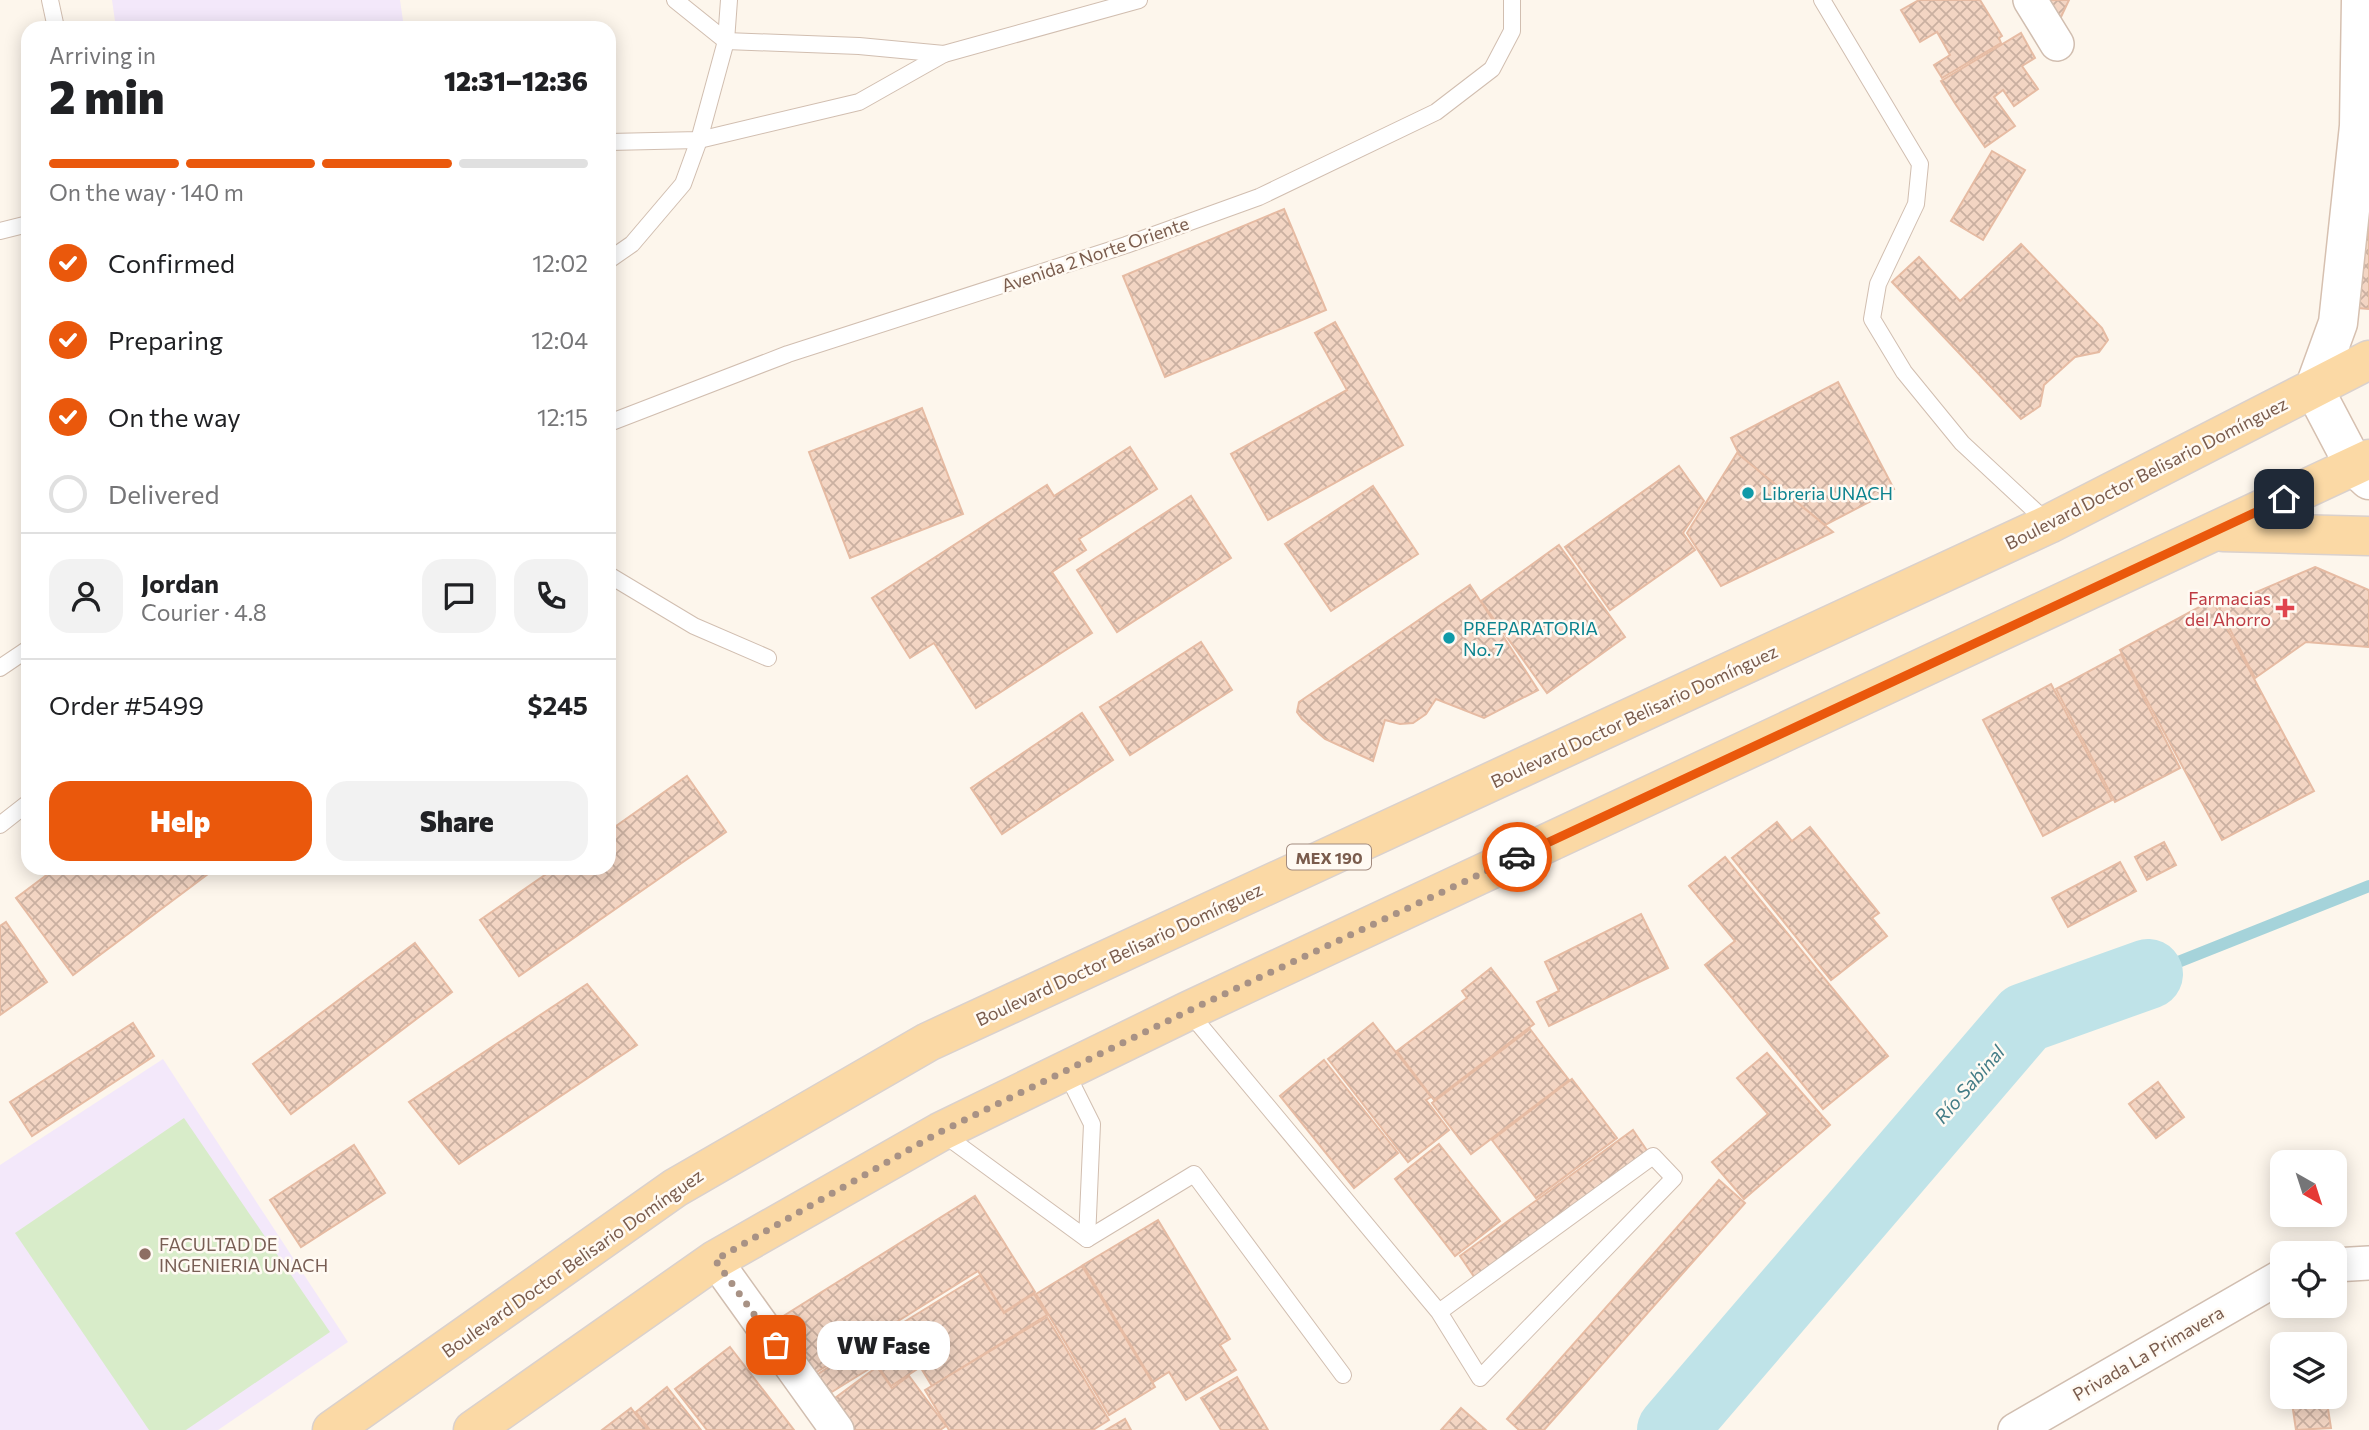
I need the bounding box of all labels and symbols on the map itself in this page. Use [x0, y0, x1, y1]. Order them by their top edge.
street label: Avenida 2 Norte Oriente [998, 212, 1192, 296]
street label: Boulevard Doctor Belisario Domínguez [2001, 392, 2291, 554]
pin [2254, 469, 2314, 529]
place label: Libreria UNACH [1762, 482, 1893, 504]
marker: Libreria UNACH [1740, 485, 1756, 501]
place label: Farmacias del Ahorro [2185, 587, 2271, 630]
marker: Farmacias del Ahorro [2277, 600, 2293, 616]
place label: PREPARATORIA No. 7 [1463, 617, 1598, 660]
marker: PREPARATORIA No. 7 [1441, 630, 1457, 646]
street label: Boulevard Doctor Belisario Domínguez [1487, 640, 1781, 792]
courier [1482, 822, 1552, 892]
road number: MEX 190 [1287, 844, 1371, 870]
street label: Boulevard Doctor Belisario Domínguez [972, 878, 1266, 1030]
water label: Río Sabinal [1929, 1040, 2010, 1128]
north arrow [2270, 1150, 2347, 1227]
street label: Boulevard Doctor Belisario Domínguez [437, 1164, 707, 1362]
place label: FACULTAD DE INGENIERIA UNACH [159, 1233, 328, 1276]
marker: FACULTAD DE INGENIERIA UNACH [137, 1246, 153, 1262]
street label: Privada La Primavera [2069, 1301, 2227, 1405]
pin [746, 1315, 806, 1375]
callout: VW Fase [818, 1320, 951, 1370]

